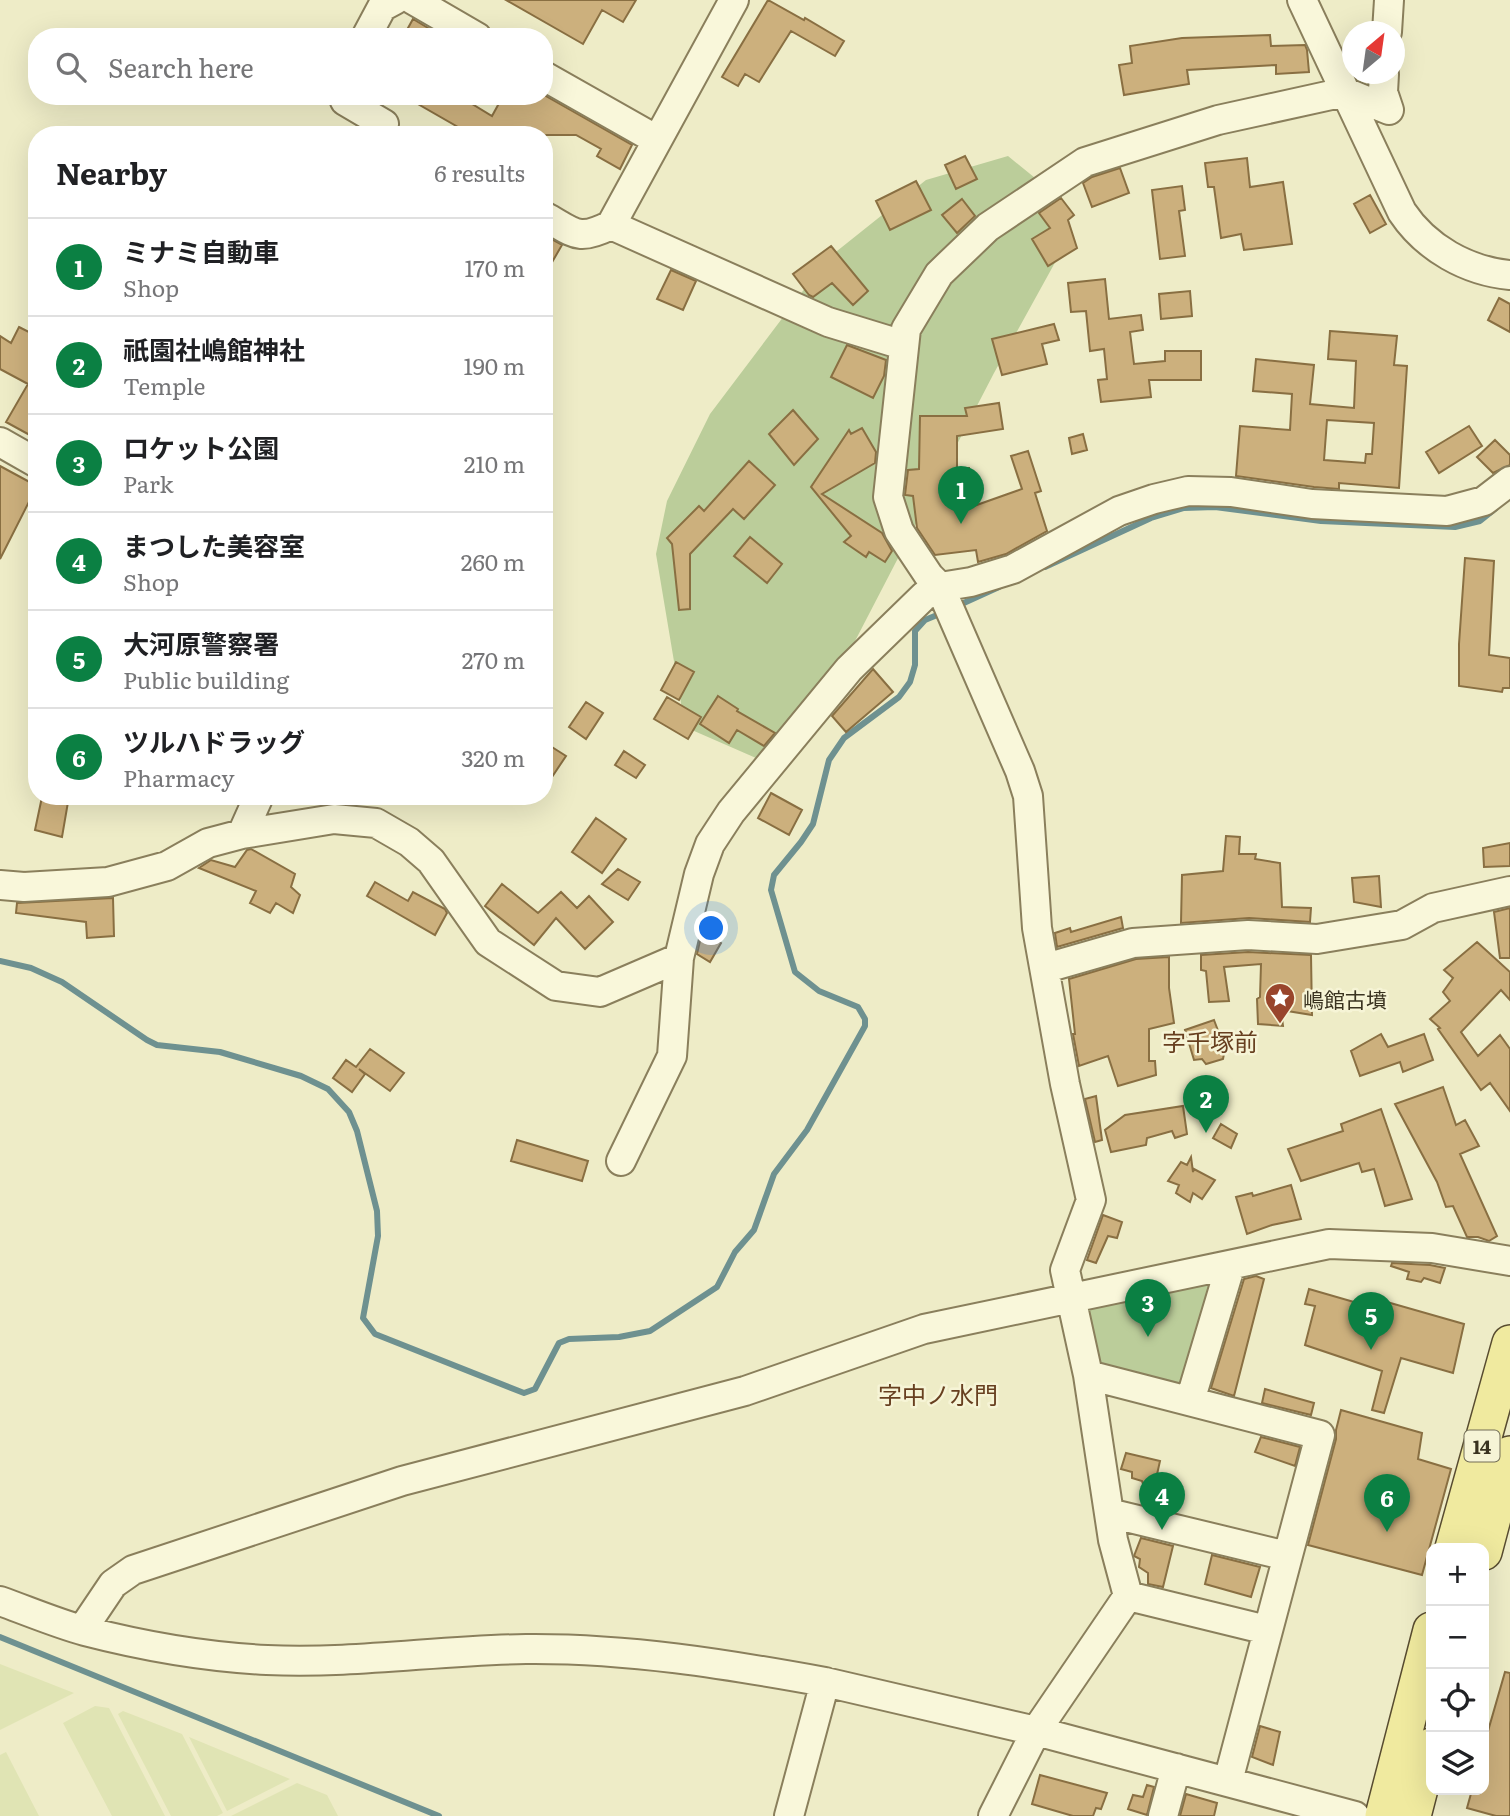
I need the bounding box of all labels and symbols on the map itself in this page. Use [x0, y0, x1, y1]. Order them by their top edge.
north arrow [1342, 21, 1405, 84]
pin: 1 [938, 466, 984, 524]
your location [694, 911, 728, 945]
place icon: 嶋館古墳 [1263, 981, 1297, 1025]
place label: 嶋館古墳 [1303, 983, 1387, 1014]
district label: 字千塚前 [1162, 1023, 1258, 1058]
pin: 2 [1183, 1075, 1229, 1133]
pin: 3 [1125, 1279, 1171, 1337]
pin: 5 [1348, 1292, 1394, 1350]
district label: 字中ノ水門 [878, 1376, 998, 1411]
road number: 14 [1464, 1430, 1500, 1462]
pin: 4 [1139, 1472, 1185, 1530]
pin: 6 [1364, 1474, 1410, 1532]

